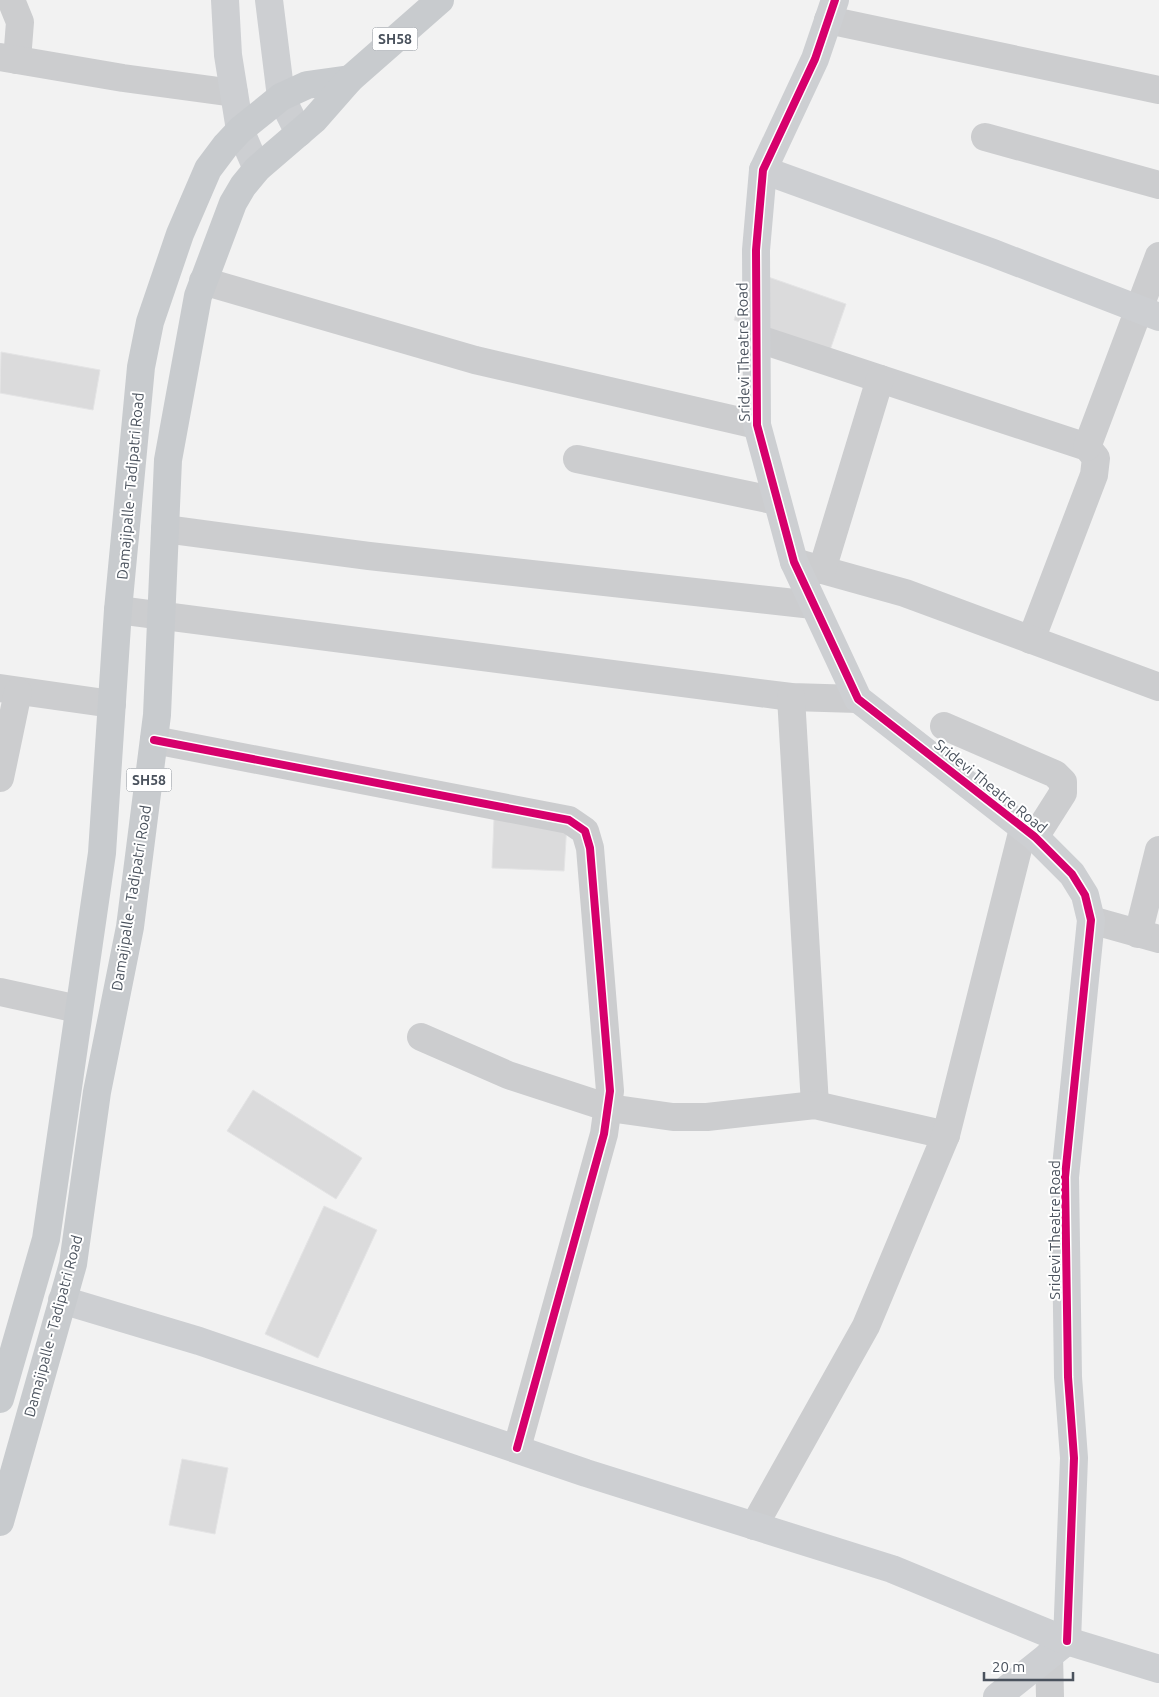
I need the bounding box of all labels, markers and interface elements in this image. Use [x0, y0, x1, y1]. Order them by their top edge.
road number: SH58 [372, 28, 418, 50]
street label: Sridevi Theatre Road [733, 282, 753, 422]
street label: Damajipalle - Tadipatri Road [113, 392, 147, 580]
street label: Sridevi Theatre Road [931, 736, 1051, 836]
road number: SH58 [126, 768, 172, 792]
street label: Damajipalle - Tadipatri Road [108, 804, 154, 992]
street label: Sridevi Theatre Road [1046, 1160, 1063, 1300]
street label: Damajipalle - Tadipatri Road [21, 1233, 85, 1419]
scale bar [984, 1650, 1073, 1682]
text: 20 m [992, 1658, 1025, 1675]

